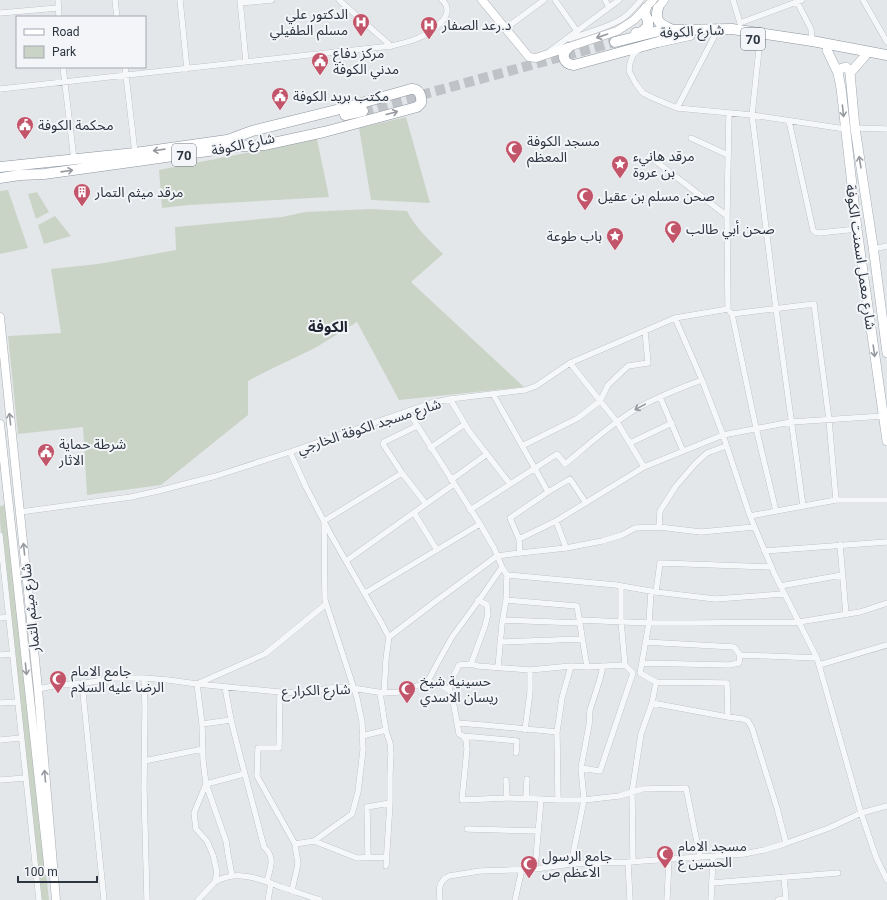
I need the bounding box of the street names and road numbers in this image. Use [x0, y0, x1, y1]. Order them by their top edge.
street label: شارع الكوفة [659, 21, 725, 44]
road number: 70 [741, 28, 765, 50]
street label: شارع الكوفة [210, 129, 277, 161]
road number: 70 [172, 144, 196, 166]
street label: شارع معمل اسمنت الكوفة [840, 183, 879, 331]
street label: شارع مسجد الكوفة الخارجي [295, 395, 444, 460]
street label: شارع ميثم التمار [17, 562, 46, 654]
street label: شارع الكرار ع [281, 681, 351, 702]

